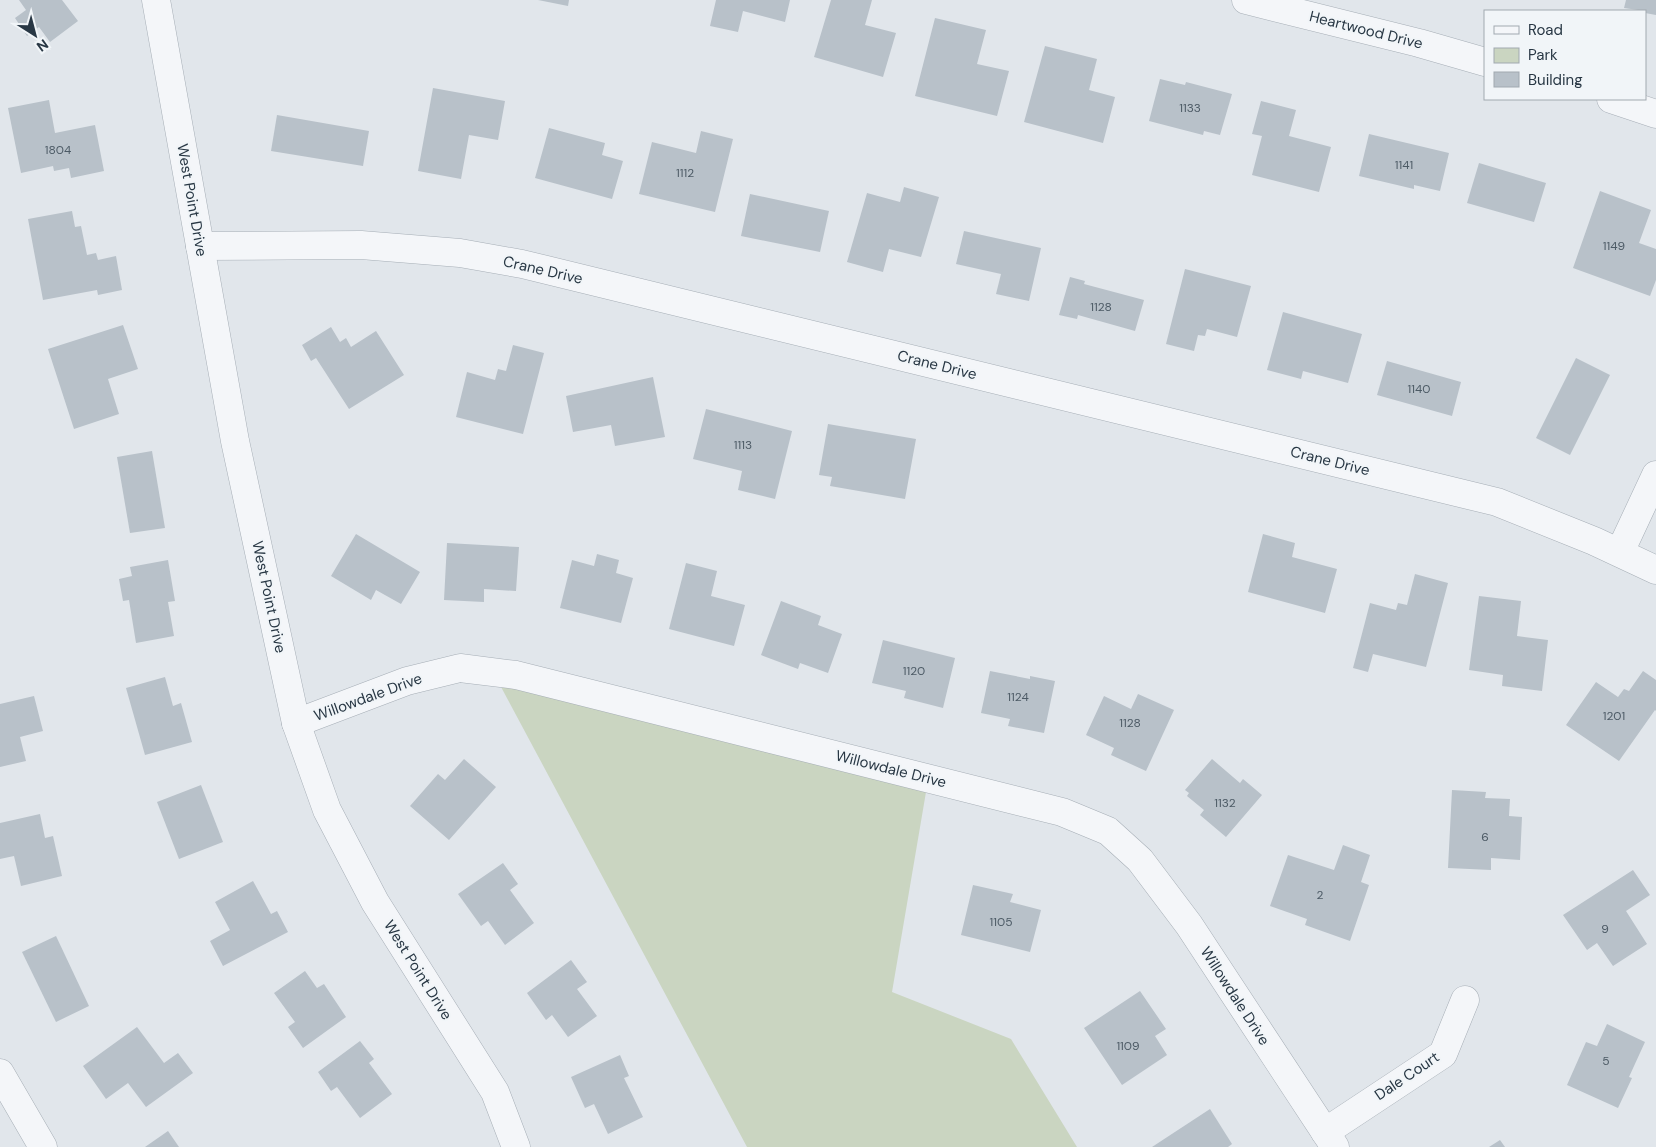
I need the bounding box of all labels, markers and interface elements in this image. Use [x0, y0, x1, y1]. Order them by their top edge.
street label: Heartwood Drive [1307, 6, 1425, 54]
north arrow [10, 10, 60, 60]
legend [1484, 10, 1646, 100]
text: Road [1528, 20, 1563, 40]
text: N [33, 35, 52, 56]
text: Park [1528, 45, 1558, 65]
text: Building [1528, 70, 1583, 90]
house number: 1133 [1179, 100, 1201, 116]
house number: 1804 [45, 142, 71, 158]
street label: West Point Drive [172, 142, 212, 258]
house number: 1141 [1395, 157, 1413, 173]
house number: 1112 [676, 165, 694, 181]
house number: 1149 [1603, 238, 1625, 254]
street label: Crane Drive [501, 251, 585, 289]
house number: 1128 [1090, 299, 1112, 315]
street label: Crane Drive [895, 345, 979, 385]
house number: 1140 [1408, 381, 1430, 397]
house number: 1113 [734, 437, 752, 453]
street label: Crane Drive [1288, 441, 1372, 481]
street label: West Point Drive [247, 539, 291, 655]
house number: 1120 [903, 663, 925, 679]
street label: Willowdale Drive [311, 668, 425, 726]
house number: 1124 [1007, 689, 1029, 705]
house number: 1201 [1603, 708, 1625, 724]
house number: 1128 [1119, 715, 1141, 731]
street label: Willowdale Drive [834, 746, 948, 792]
house number: 1132 [1214, 795, 1236, 811]
house number: 6 [1481, 829, 1489, 845]
house number: 2 [1317, 887, 1324, 903]
house number: 1105 [989, 914, 1013, 930]
street label: West Point Drive [379, 916, 457, 1024]
house number: 9 [1601, 921, 1609, 937]
street label: Willowdale Drive [1196, 943, 1274, 1049]
house number: 1109 [1116, 1038, 1140, 1054]
street label: Dale Court [1371, 1047, 1443, 1105]
house number: 5 [1602, 1053, 1610, 1069]

